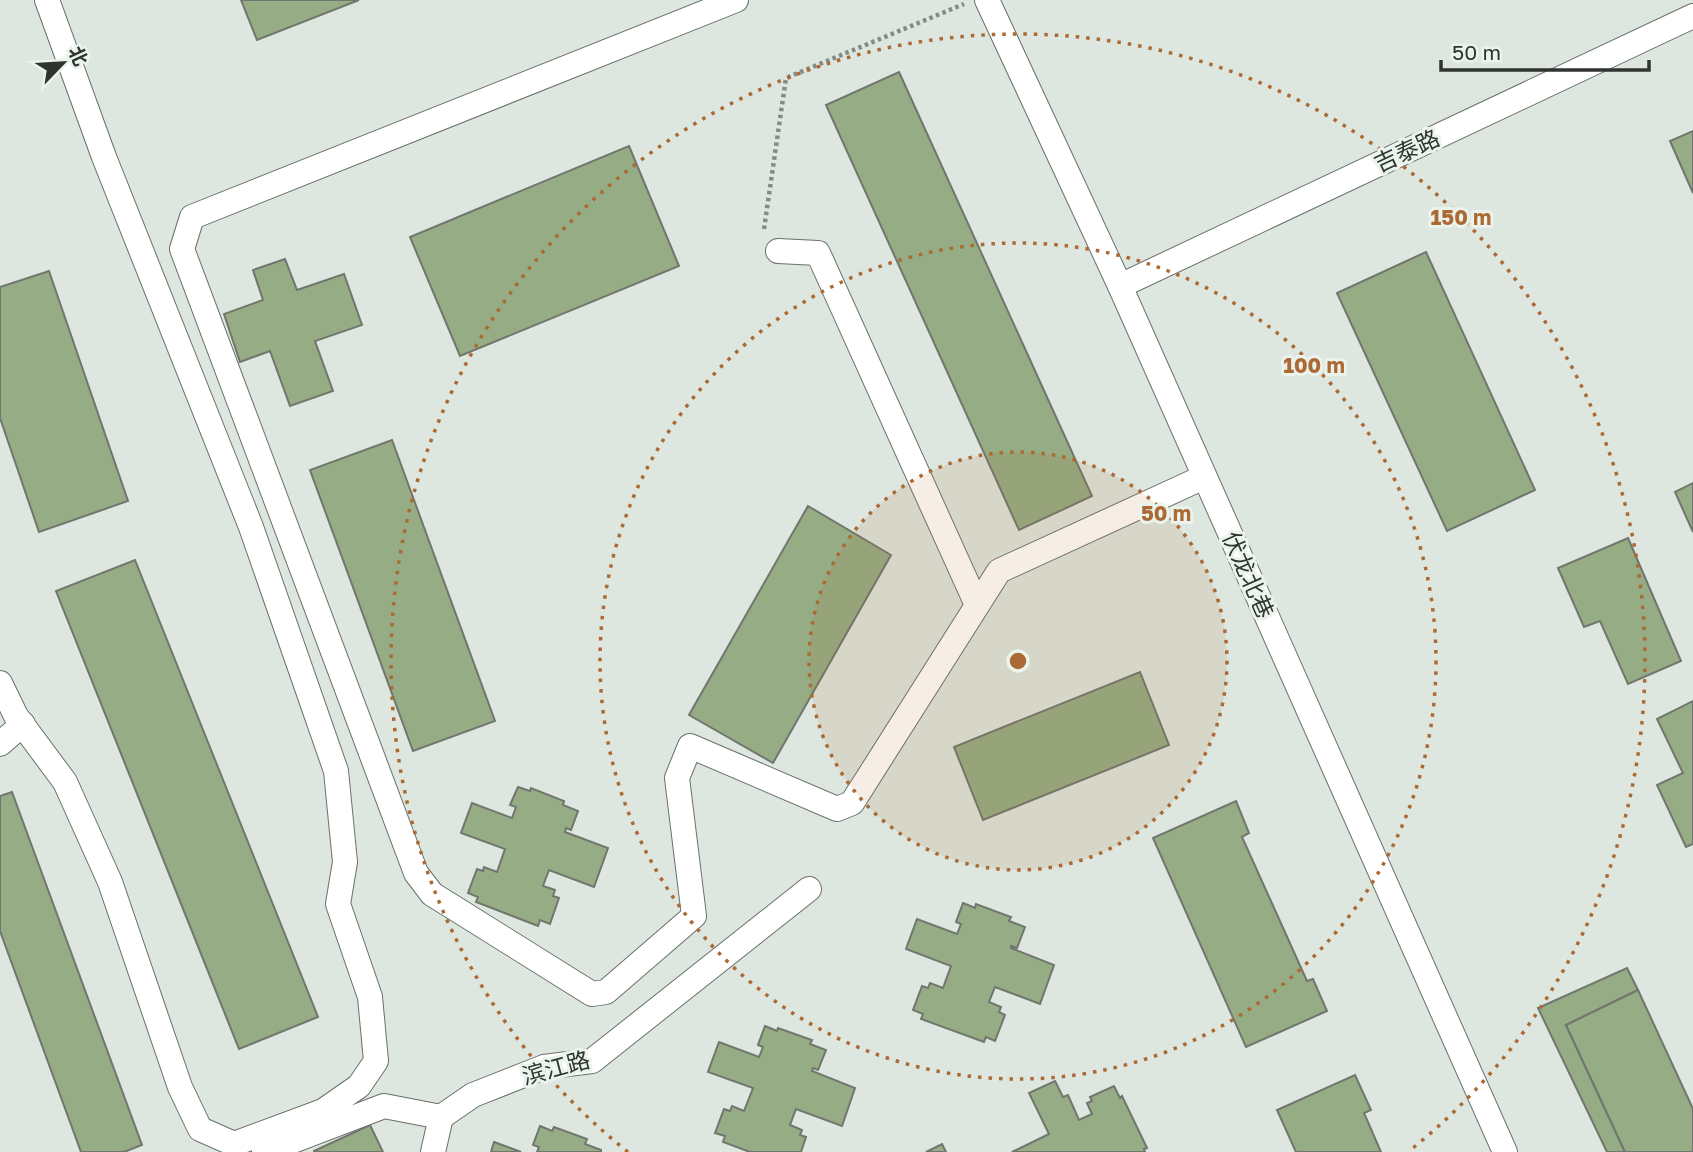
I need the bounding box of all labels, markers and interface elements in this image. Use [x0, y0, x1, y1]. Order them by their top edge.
north arrow [28, 28, 98, 98]
scale bar [1441, 28, 1649, 72]
text: 50 m [1452, 39, 1501, 65]
text: 北 [64, 42, 93, 69]
street label: 吉泰路 [1369, 123, 1444, 177]
text: 150 m [1431, 204, 1491, 230]
text: 100 m [1283, 352, 1345, 378]
text: 50 m [1141, 500, 1191, 526]
street label: 伏龙北巷 [1217, 527, 1280, 622]
centre of rings [1006, 649, 1030, 673]
street label: 滨江路 [519, 1045, 593, 1089]

